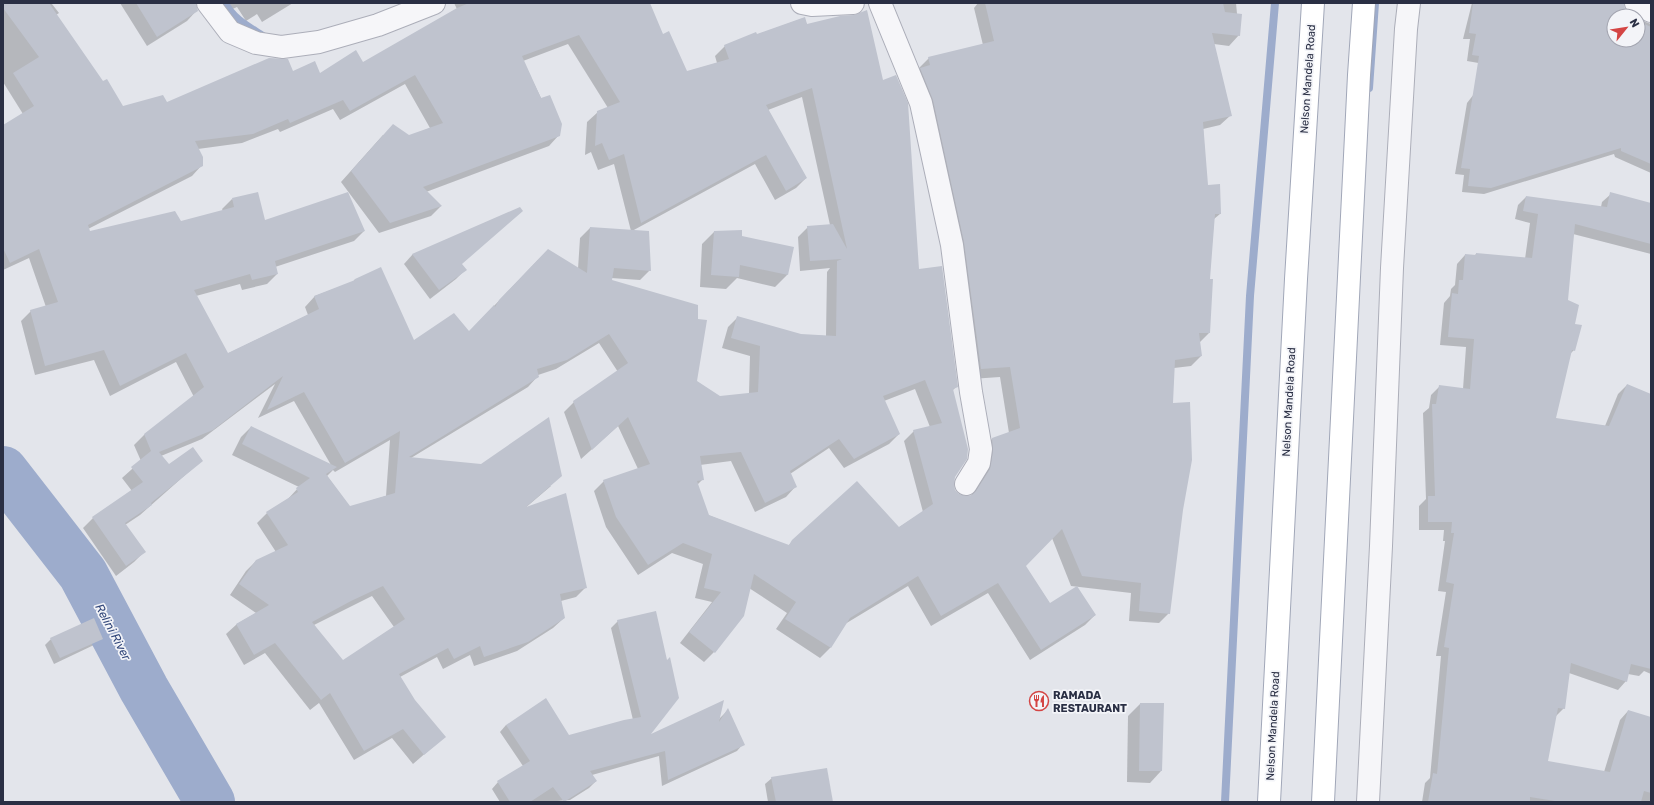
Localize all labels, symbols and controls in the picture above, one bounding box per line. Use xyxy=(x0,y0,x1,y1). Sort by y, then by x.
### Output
north arrow xyxy=(1606,8,1646,48)
text: N xyxy=(1627,17,1642,30)
street label: Nelson Mandela Road xyxy=(1298,24,1318,134)
street label: Nelson Mandela Road xyxy=(1280,347,1298,457)
water label: Relini River xyxy=(92,601,134,663)
street label: Nelson Mandela Road xyxy=(1264,671,1282,781)
place label: RAMADA RESTAURANT xyxy=(1053,689,1127,715)
restaurant icon: RAMADA RESTAURANT xyxy=(1028,690,1050,712)

